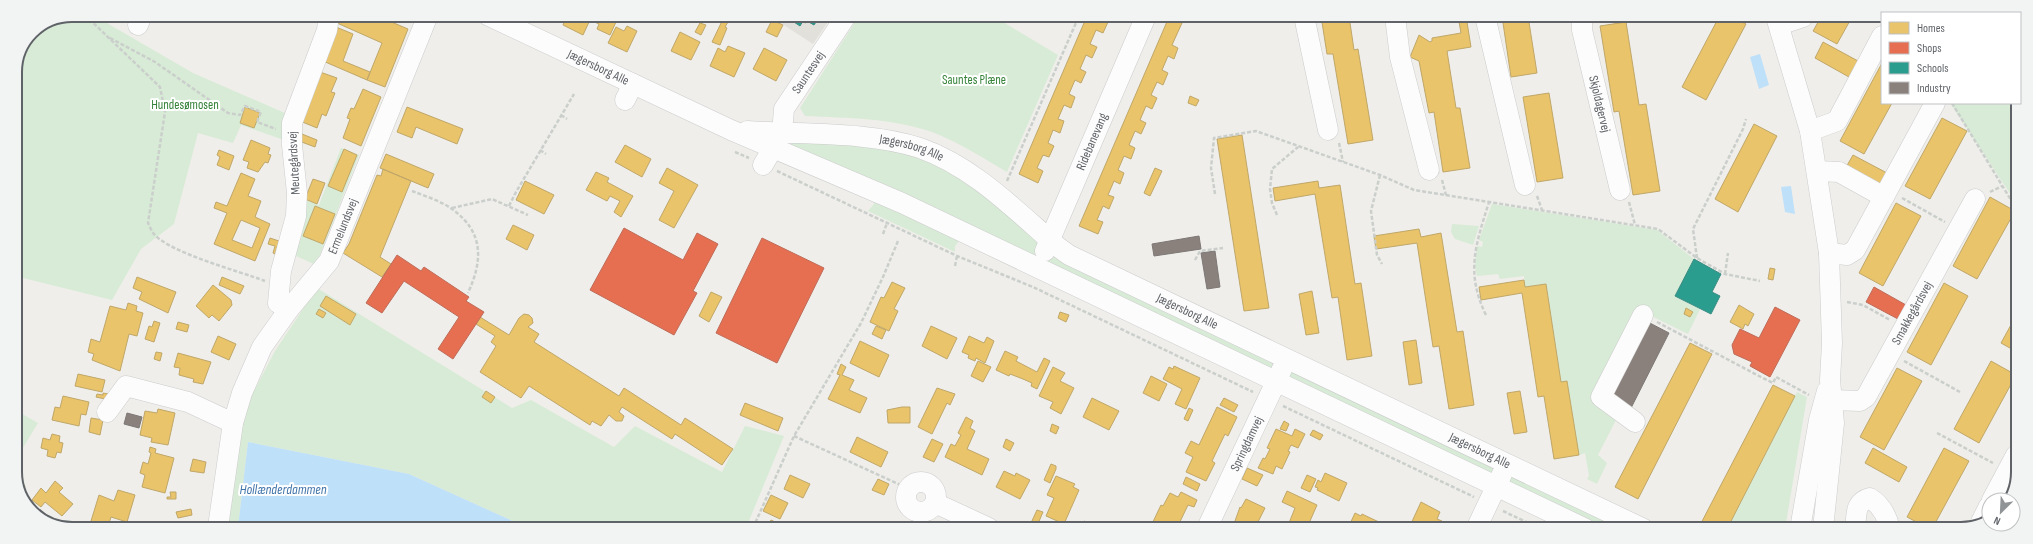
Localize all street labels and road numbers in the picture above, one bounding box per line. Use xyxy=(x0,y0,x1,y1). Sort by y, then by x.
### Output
street label: Jægersborg Alle xyxy=(564,46,632,89)
street label: Sauntesvej xyxy=(788,48,828,97)
street label: Skjoldagervej xyxy=(1585,74,1614,134)
street label: Ridebanevang xyxy=(1073,111,1111,173)
street label: Meutegårdsvej xyxy=(284,131,304,195)
street label: Jægersborg Alle xyxy=(877,131,946,165)
street label: Ermelundsvej xyxy=(325,196,361,257)
street label: Smakkegårdsvej xyxy=(1888,279,1936,348)
street label: Jægersborg Alle xyxy=(1153,289,1221,333)
street label: Springdamvej xyxy=(1227,414,1267,474)
street label: Jægersborg Alle xyxy=(1446,429,1513,472)

